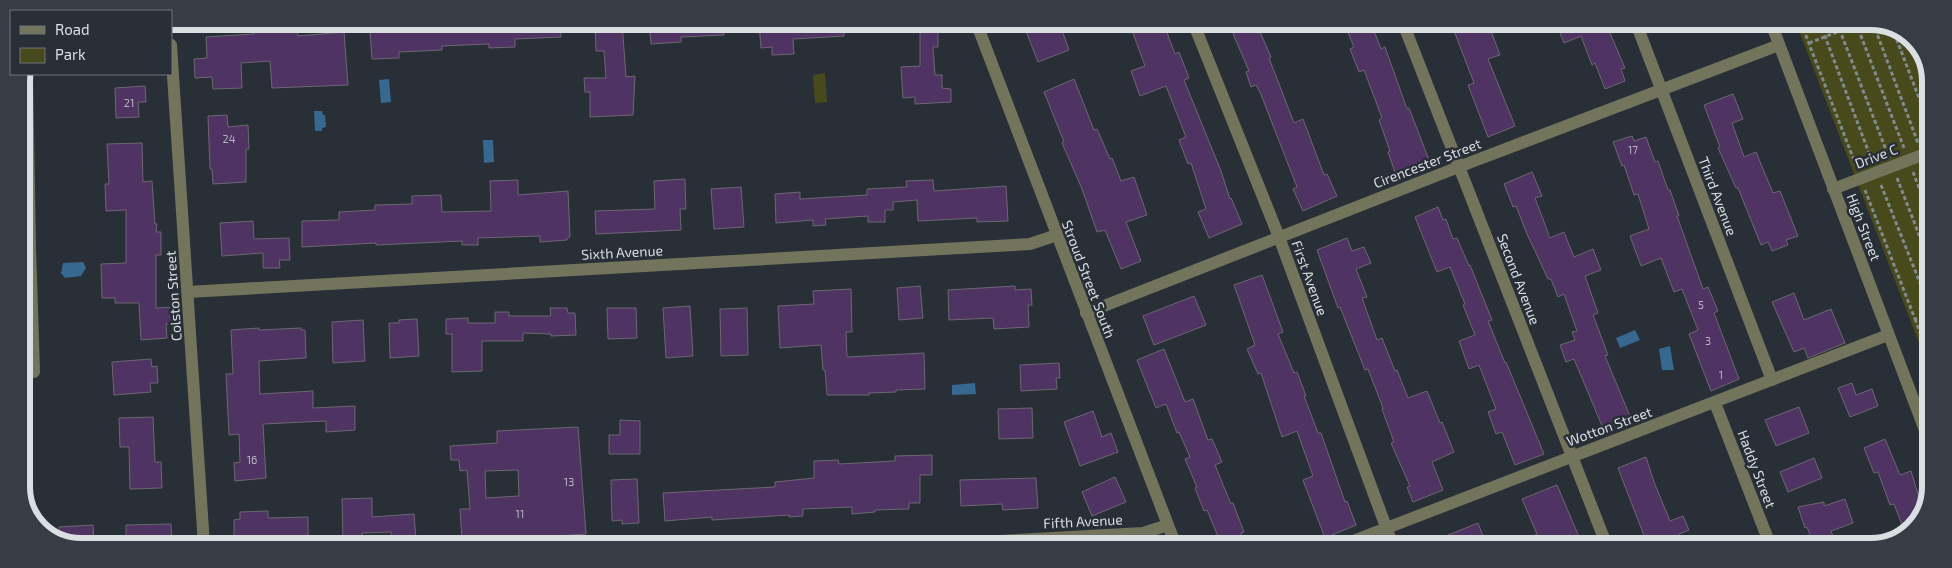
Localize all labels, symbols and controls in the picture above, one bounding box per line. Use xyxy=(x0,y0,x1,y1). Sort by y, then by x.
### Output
legend xyxy=(10,10,172,75)
text: Road xyxy=(55,20,90,38)
text: Park xyxy=(55,45,86,63)
house number: 21 xyxy=(124,96,134,109)
house number: 24 xyxy=(223,132,236,145)
street label: Cirencester Street xyxy=(1371,135,1483,191)
street label: Drive C xyxy=(1852,140,1900,172)
house number: 17 xyxy=(1628,143,1638,156)
street label: Third Avenue xyxy=(1695,154,1741,238)
street label: High Street xyxy=(1843,191,1885,263)
street label: Stroud Street South xyxy=(1059,218,1119,340)
street label: Second Avenue xyxy=(1494,231,1544,327)
street label: First Avenue xyxy=(1289,238,1331,318)
street label: Sixth Avenue xyxy=(581,241,663,263)
street label: Colston Street xyxy=(161,250,185,342)
house number: 5 xyxy=(1698,298,1704,311)
house number: 3 xyxy=(1705,334,1711,347)
house number: 1 xyxy=(1719,368,1723,381)
street label: Wotton Street xyxy=(1564,403,1654,449)
street label: Haddy Street xyxy=(1734,428,1780,510)
house number: 16 xyxy=(247,453,257,466)
house number: 13 xyxy=(564,475,574,488)
house number: 11 xyxy=(516,507,524,520)
street label: Fifth Avenue xyxy=(1043,510,1123,532)

